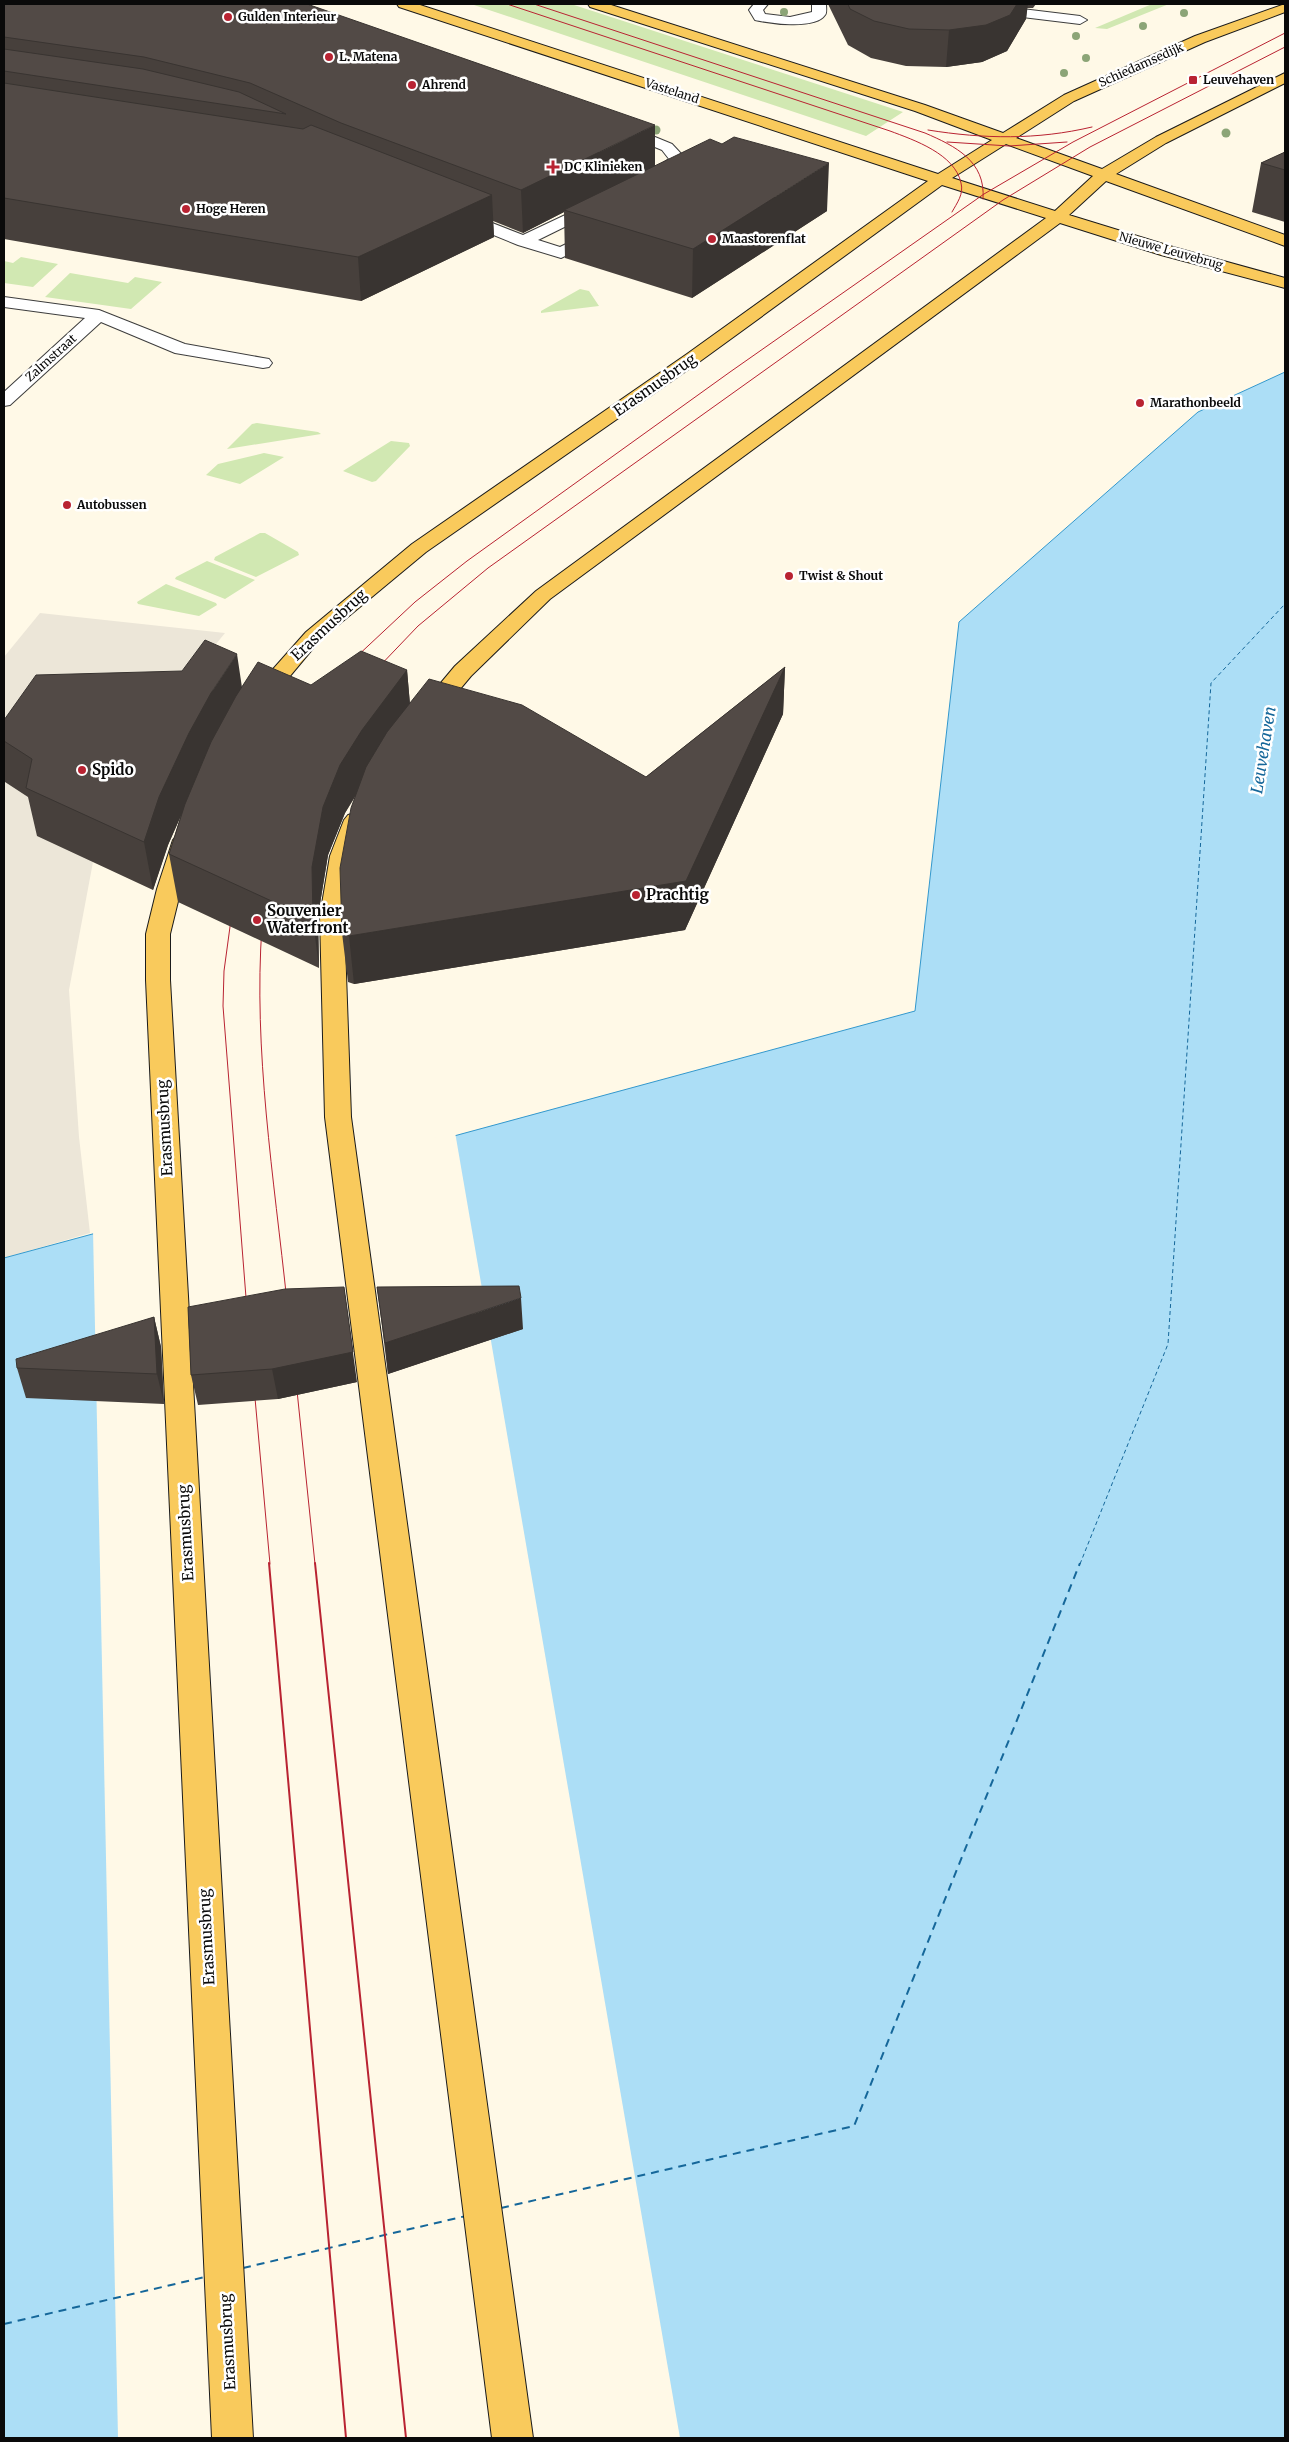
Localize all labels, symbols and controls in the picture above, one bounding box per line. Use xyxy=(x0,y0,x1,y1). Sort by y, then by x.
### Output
place label: Gulden Interieur xyxy=(238,9,337,24)
marker: Gulden Interieur xyxy=(222,11,234,23)
street label: Schiedamsedijk xyxy=(1096,39,1186,90)
place label: L. Matena xyxy=(339,49,398,64)
marker: L. Matena xyxy=(323,51,335,63)
place label: Leuvehaven xyxy=(1203,72,1274,87)
street label: Vasteland xyxy=(642,74,701,106)
marker: Leuvehaven xyxy=(1187,74,1199,86)
place label: Ahrend xyxy=(421,77,467,92)
marker: Ahrend xyxy=(406,79,418,91)
place label: DC Klinieken xyxy=(564,159,642,174)
marker: DC Klinieken xyxy=(546,160,560,174)
place label: Hoge Heren xyxy=(196,201,266,216)
marker: Hoge Heren xyxy=(180,203,192,215)
street label: Nieuwe Leuvebrug xyxy=(1118,229,1225,273)
place label: Maastorenflat xyxy=(722,231,806,246)
marker: Maastorenflat xyxy=(706,233,718,245)
street label: Zalmstraat xyxy=(22,331,80,384)
street label: Erasmusbrug xyxy=(610,349,700,420)
place label: Marathonbeeld xyxy=(1150,395,1242,410)
marker: Marathonbeeld xyxy=(1134,397,1146,409)
place label: Autobussen xyxy=(76,497,147,512)
marker: Autobussen xyxy=(61,499,73,511)
place label: Twist & Shout xyxy=(799,568,883,583)
marker: Twist & Shout xyxy=(783,570,795,582)
street label: Erasmusbrug xyxy=(287,585,370,665)
water label: Leuvehaven xyxy=(1246,705,1280,795)
place label: Spido xyxy=(92,760,134,779)
marker: Spido xyxy=(76,764,88,776)
place label: Prachtig xyxy=(646,885,710,904)
marker: Prachtig xyxy=(630,889,642,901)
place label: Souvenier Waterfront xyxy=(266,901,348,937)
marker: Souvenier Waterfront xyxy=(251,914,263,926)
street label: Erasmusbrug xyxy=(152,1079,177,1177)
street label: Erasmusbrug xyxy=(173,1484,198,1582)
street label: Erasmusbrug xyxy=(194,1888,219,1986)
street label: Erasmusbrug xyxy=(215,2293,240,2391)

